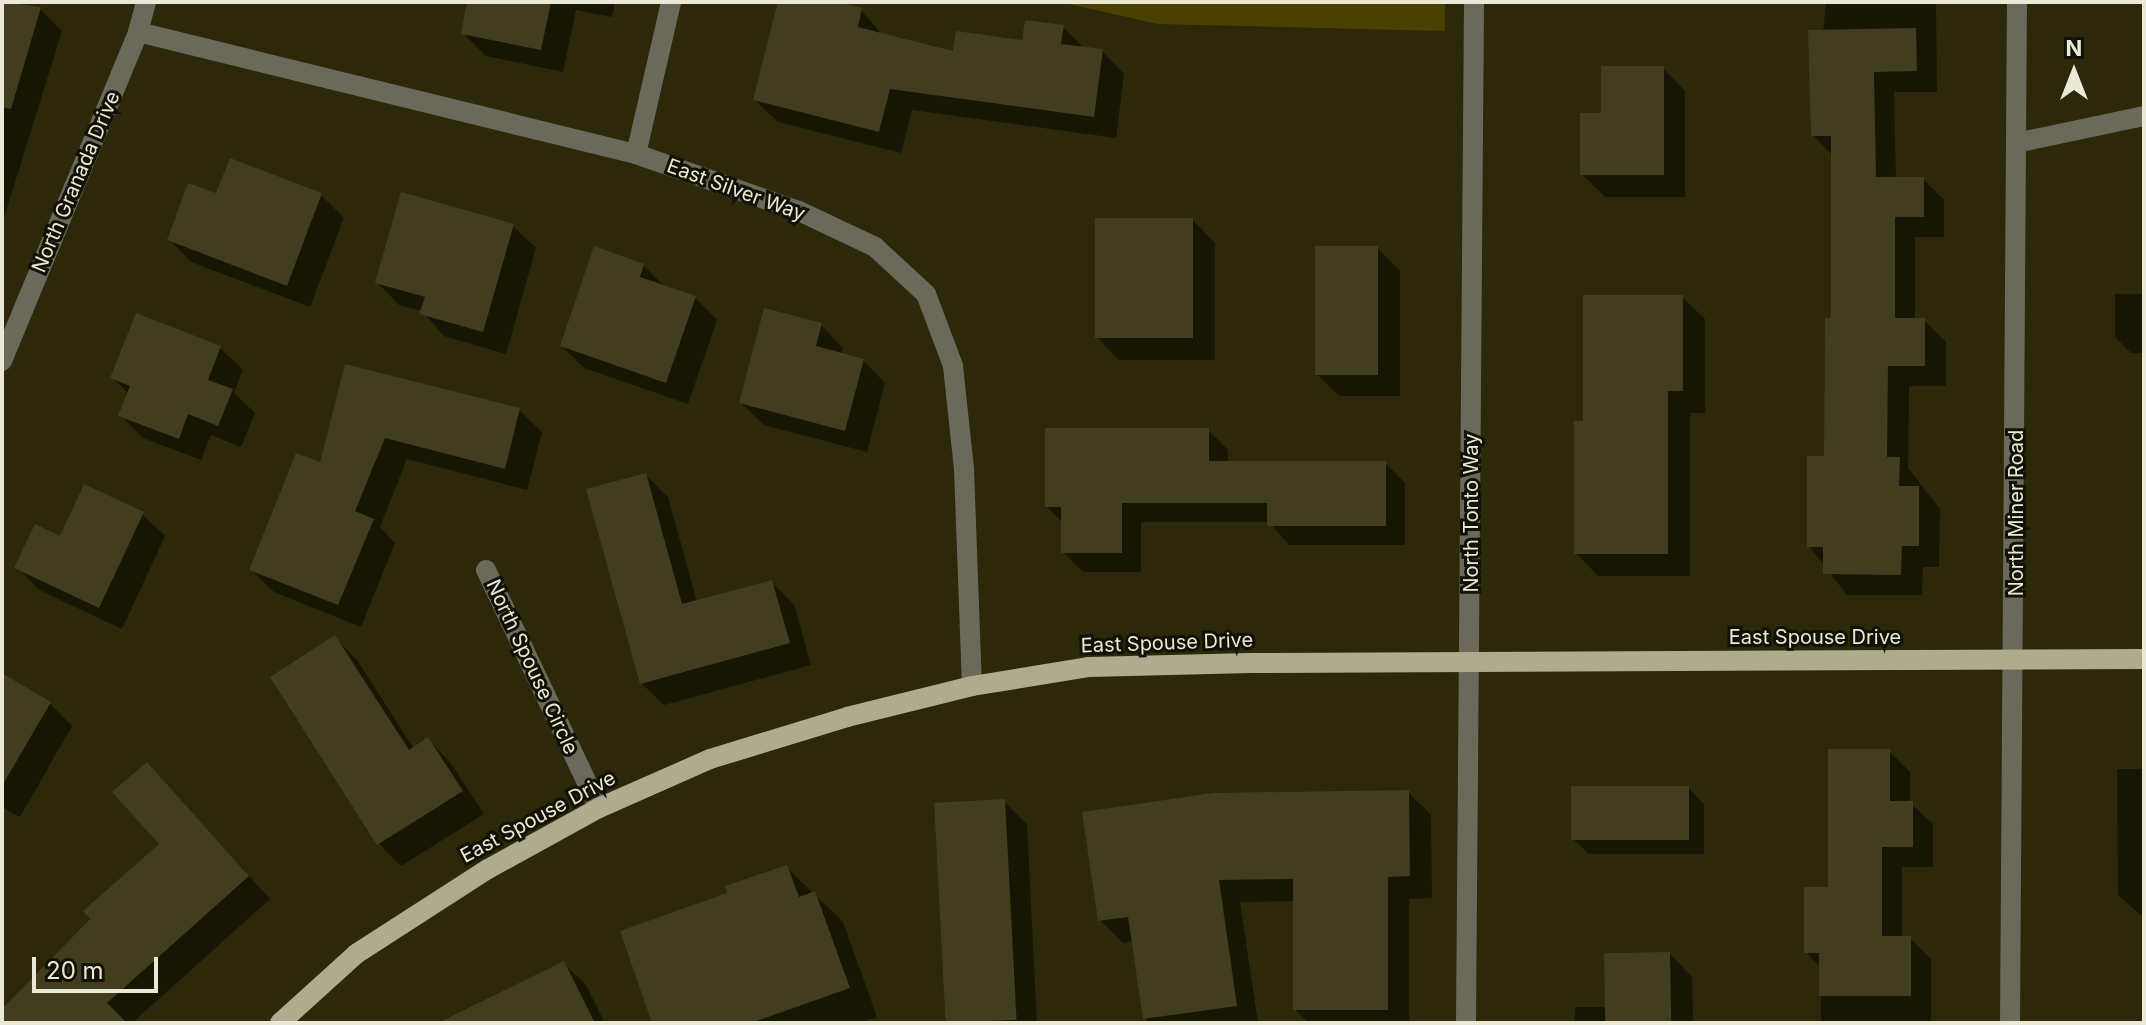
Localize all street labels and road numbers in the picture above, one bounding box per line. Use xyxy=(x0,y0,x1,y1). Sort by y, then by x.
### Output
street label: North Granada Drive xyxy=(27,88,125,276)
street label: East Silver Way xyxy=(664,154,808,226)
street label: North Miner Road xyxy=(2004,430,2028,596)
street label: North Tonto Way xyxy=(1459,434,1483,592)
street label: North Spouse Circle xyxy=(481,576,583,758)
street label: East Spouse Drive xyxy=(1729,625,1901,649)
street label: East Spouse Drive xyxy=(1080,628,1254,658)
street label: East Spouse Drive xyxy=(456,766,620,868)

